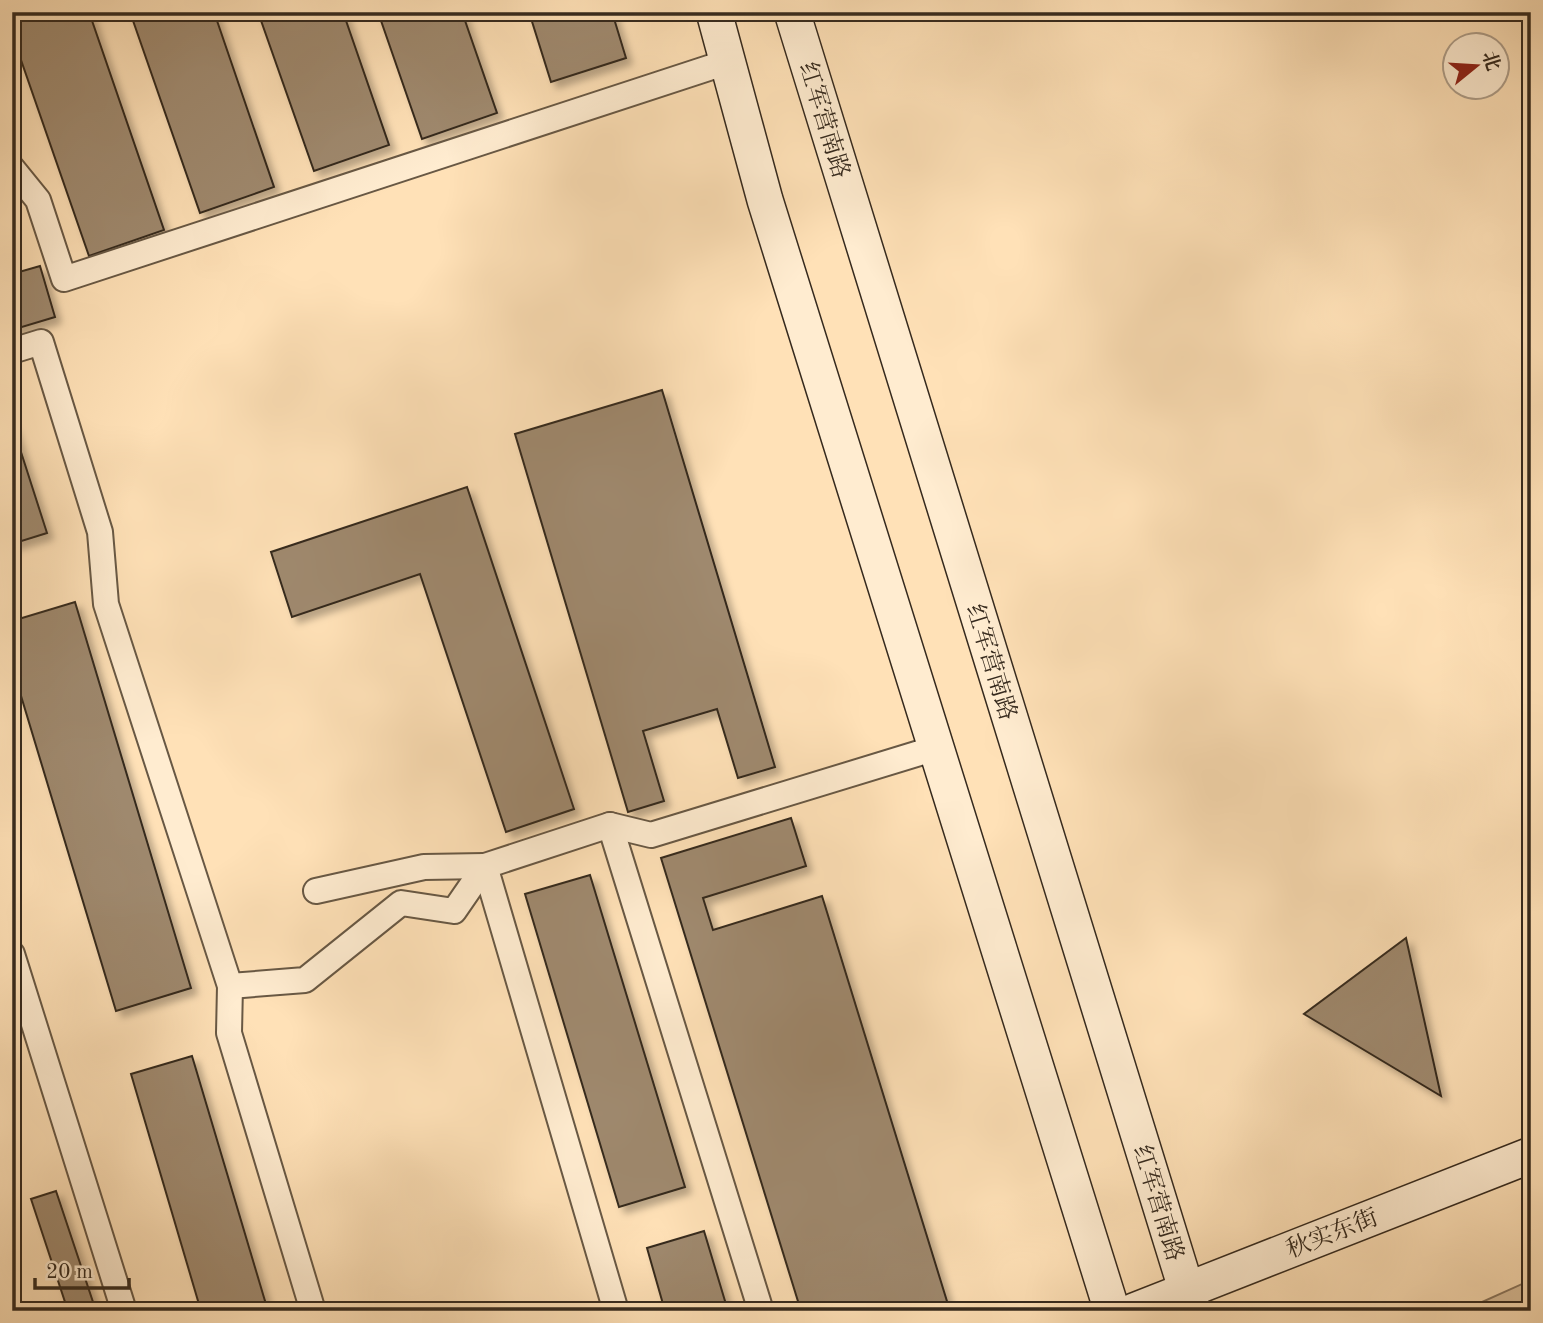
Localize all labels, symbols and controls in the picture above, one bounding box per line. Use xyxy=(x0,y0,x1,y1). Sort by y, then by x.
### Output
north arrow xyxy=(1442,32,1512,102)
text: 北 xyxy=(1478,49,1504,73)
street label: 红军营南路 xyxy=(794,59,855,181)
street label: 红军营南路 xyxy=(961,601,1022,723)
street label: 红军营南路 xyxy=(1128,1142,1189,1264)
street label: 秋实东街 xyxy=(1283,1204,1382,1263)
scale bar xyxy=(35,1246,130,1290)
text: 20 m xyxy=(46,1262,93,1283)

